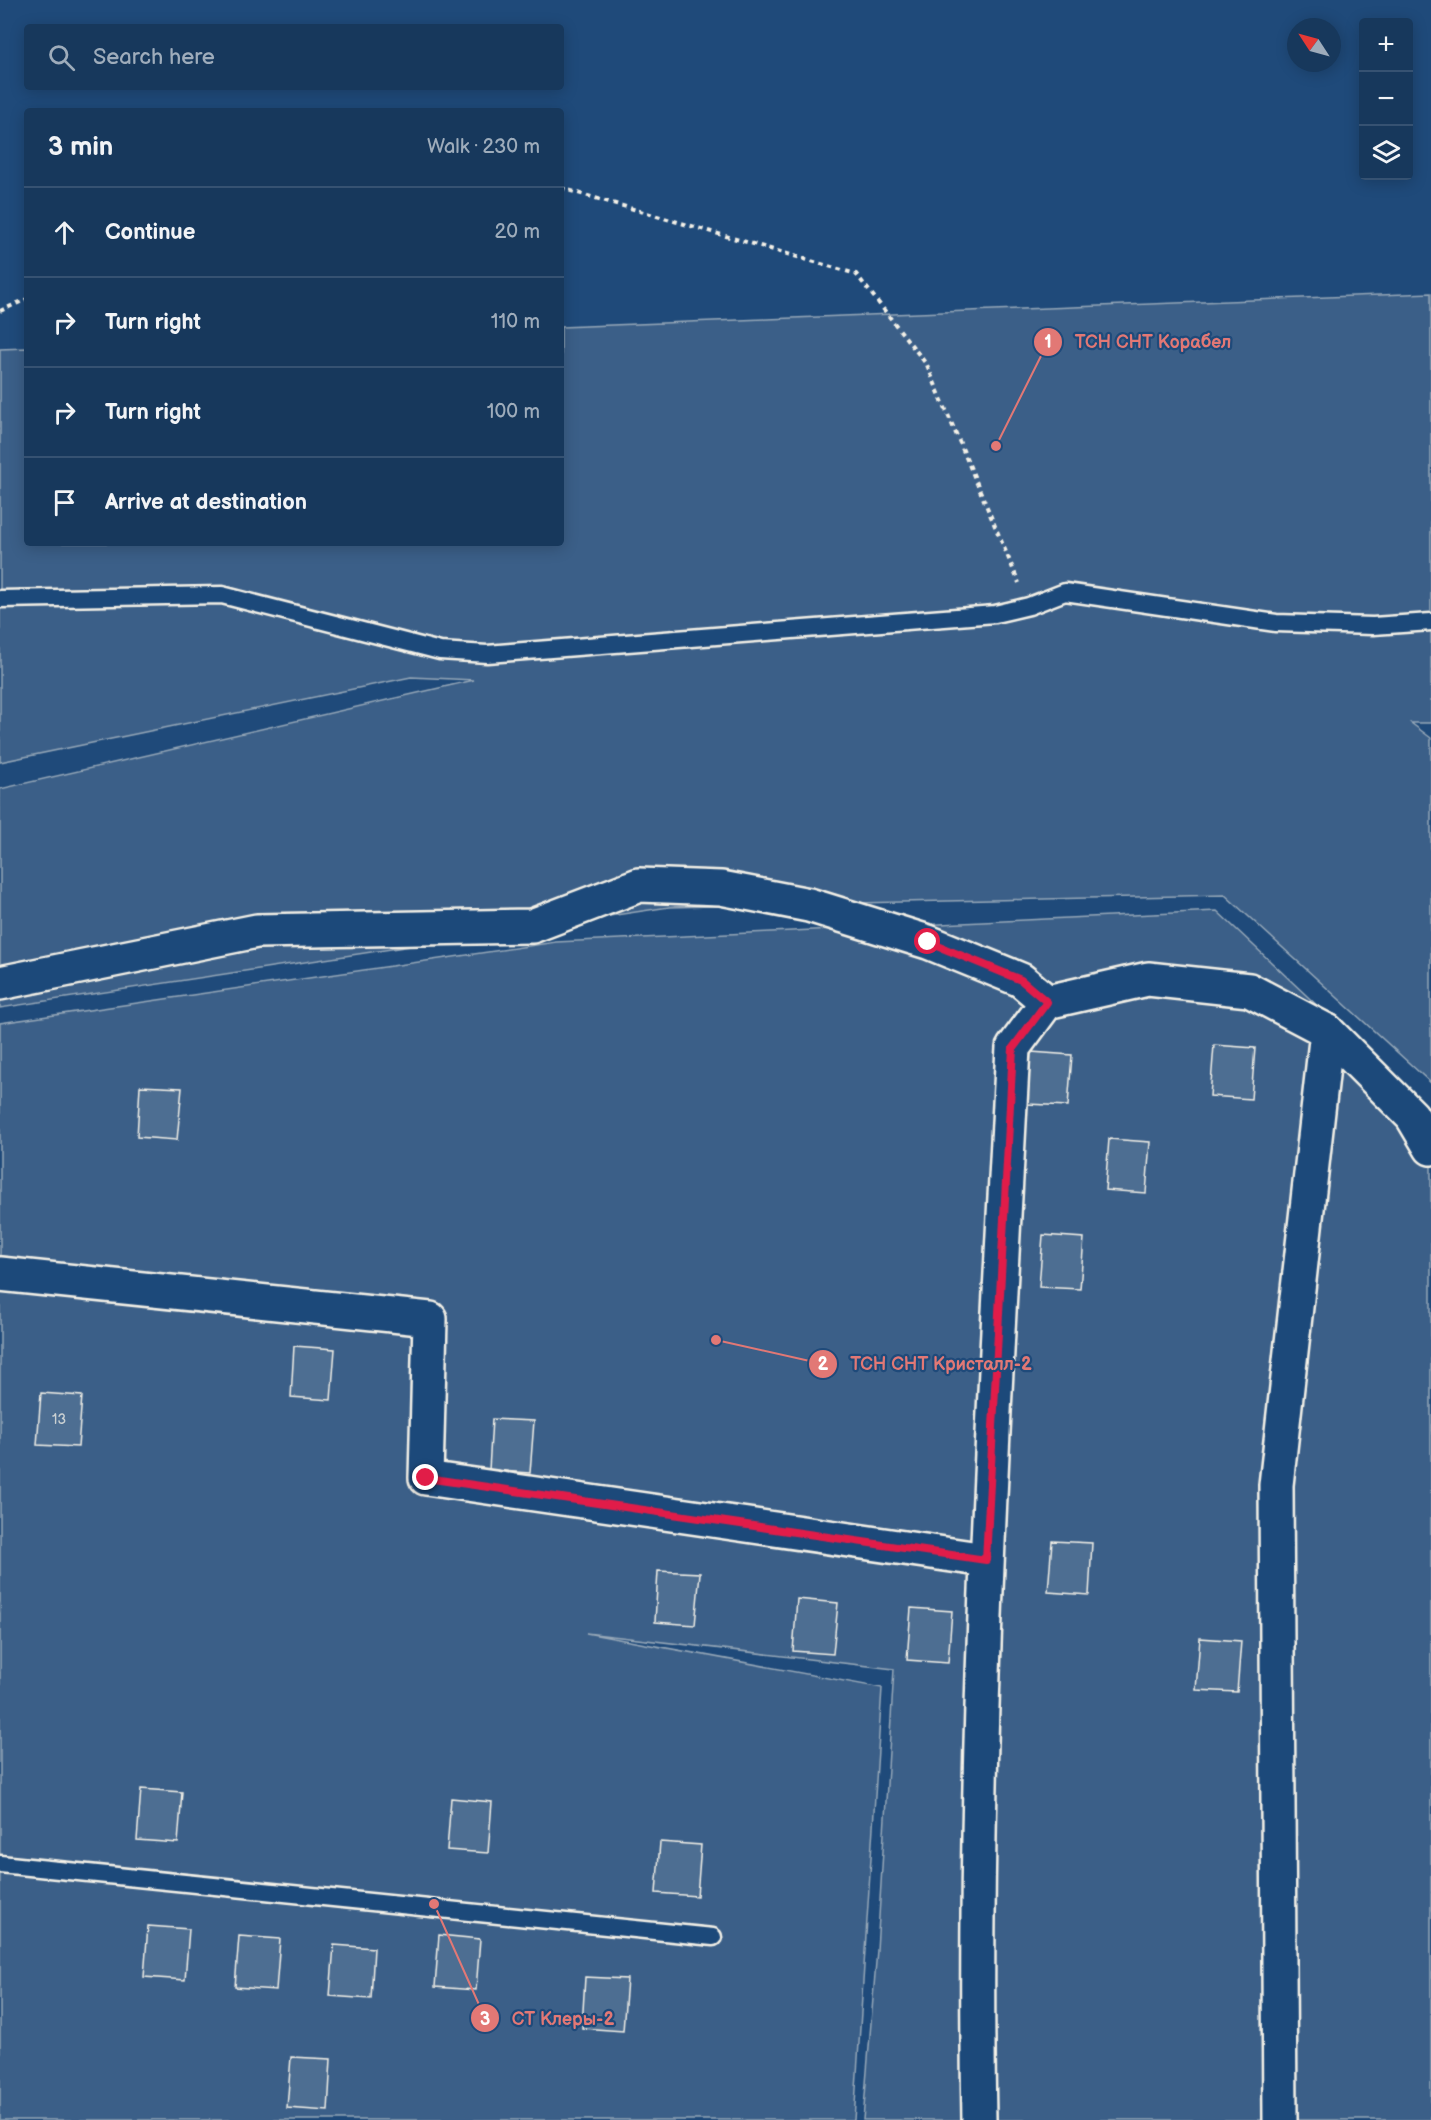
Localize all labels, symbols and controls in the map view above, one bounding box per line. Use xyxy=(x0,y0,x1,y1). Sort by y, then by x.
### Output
north arrow xyxy=(1287,18,1341,72)
map controls xyxy=(1359,18,1413,180)
button: + xyxy=(1359,18,1413,72)
search box xyxy=(24,24,564,90)
icon: search xyxy=(45,41,78,74)
text: Search here xyxy=(93,44,215,71)
button: − xyxy=(1359,72,1413,126)
button: layers xyxy=(1359,126,1413,180)
text: 3 min xyxy=(48,132,113,163)
text: Walk · 230 m xyxy=(427,135,540,159)
icon: ahead xyxy=(48,216,81,249)
text: Continue xyxy=(105,219,195,246)
text: 20 m xyxy=(495,220,540,244)
icon: right xyxy=(48,306,81,339)
text: Turn right xyxy=(105,309,201,336)
text: 110 m xyxy=(491,310,540,334)
callout: ТСН СНТ Корабел xyxy=(1033,324,1243,360)
text: 1 xyxy=(1044,332,1052,353)
text: ТСН СНТ Корабел xyxy=(1075,332,1231,353)
icon: right xyxy=(48,396,81,429)
text: Turn right xyxy=(105,399,201,426)
text: 100 m xyxy=(487,400,540,424)
icon: arrive xyxy=(48,486,81,519)
text: Arrive at destination xyxy=(105,489,307,516)
route start xyxy=(914,928,940,954)
callout: ТСН СНТ Кристалл-2 xyxy=(808,1346,1044,1382)
text: 2 xyxy=(818,1354,829,1375)
text: ТСН СНТ Кристалл-2 xyxy=(850,1354,1032,1375)
house number: 13 xyxy=(52,1411,66,1428)
route end xyxy=(412,1464,438,1490)
callout: СТ Клеры-2 xyxy=(470,2000,626,2036)
text: 3 xyxy=(480,2009,490,2030)
text: СТ Клеры-2 xyxy=(512,2009,614,2030)

